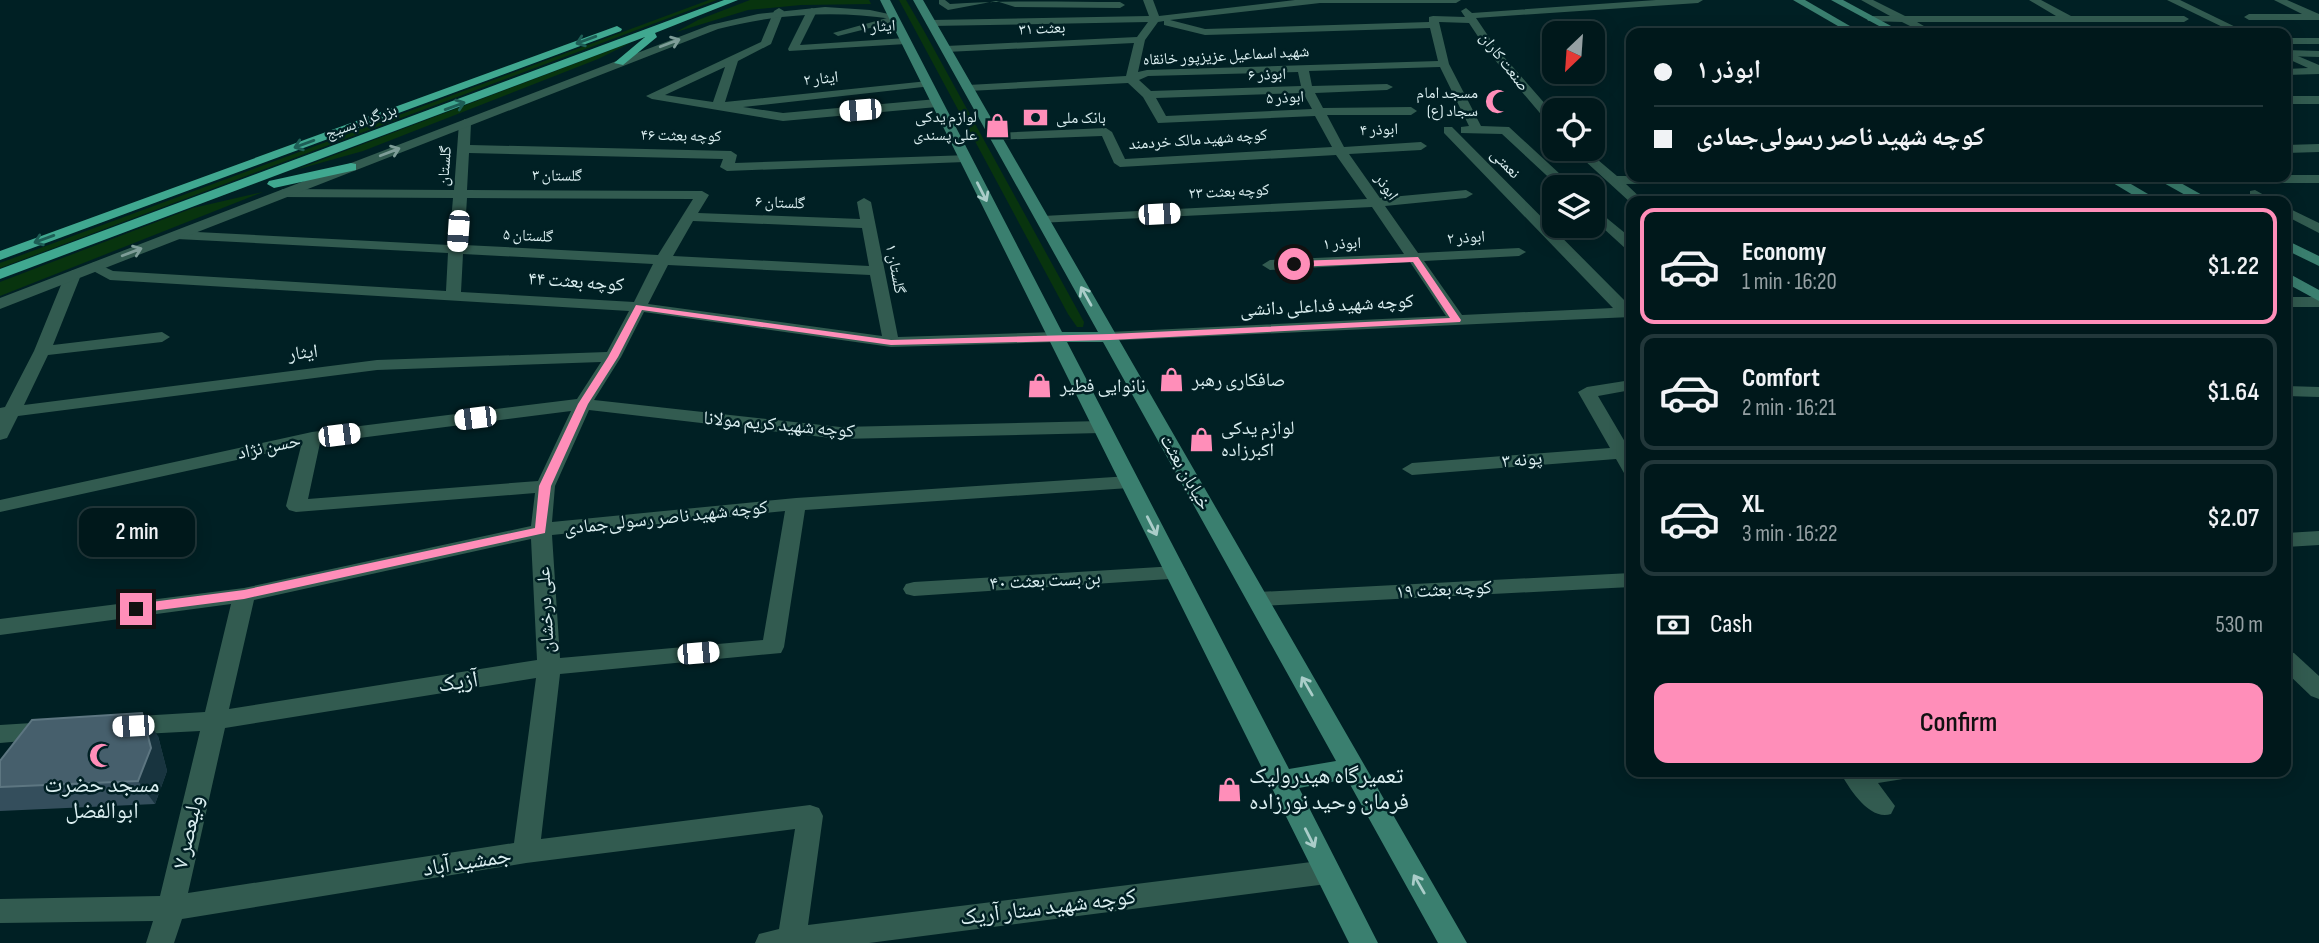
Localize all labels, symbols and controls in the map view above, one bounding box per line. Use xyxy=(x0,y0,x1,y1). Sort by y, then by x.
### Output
street label: ایثار ۱ xyxy=(860,16,896,38)
street label: بعثت ۳۱ xyxy=(1018,18,1066,40)
north arrow xyxy=(1542,21,1605,84)
map controls xyxy=(1542,21,1605,238)
street label: صنعت کاران xyxy=(1475,29,1533,95)
one-way arrow xyxy=(576,35,598,48)
one-way arrow xyxy=(659,36,681,49)
street label: شهید اسماعیل عزیزپور خانقاه xyxy=(1142,42,1310,70)
text: ابوذر ۱ xyxy=(1696,55,1761,86)
street label: ابوذر ۶ xyxy=(1248,65,1286,85)
street label: ایثار ۲ xyxy=(803,68,839,90)
place label: مسجد امام سجاد (ع) xyxy=(1416,84,1478,121)
street label: ابوذر ۵ xyxy=(1265,88,1305,108)
mosque icon: مسجد امام سجاد (ع) xyxy=(1484,88,1512,116)
car xyxy=(839,98,882,122)
button: locate xyxy=(1542,98,1605,161)
one-way arrow xyxy=(443,99,465,111)
street label: بزرگراه بسیج xyxy=(323,100,399,144)
bank icon: بانک ملی xyxy=(1022,104,1050,132)
place label: لوازم یدکی علی پسندی xyxy=(913,108,977,145)
place label: بانک ملی xyxy=(1056,109,1106,128)
shop icon: لوازم یدکی علی پسندی xyxy=(983,112,1011,140)
street label: ابوذر ۴ xyxy=(1360,120,1398,140)
text: کوچه شهید ناصر رسولی‌جمادی xyxy=(1696,122,1985,153)
street label: کوچه بعثت ۴۶ xyxy=(640,126,722,146)
street label: کوچه شهید مالک خردمند xyxy=(1128,126,1268,154)
one-way arrow xyxy=(293,139,315,151)
one-way arrow xyxy=(378,145,400,158)
street label: گلستان xyxy=(434,145,456,187)
street label: نعمتی xyxy=(1486,145,1524,183)
street label: گلستان ۳ xyxy=(532,166,583,186)
street label: ابوذر xyxy=(1369,169,1402,204)
button: layers xyxy=(1542,175,1605,238)
street label: کوچه بعثت ۲۳ xyxy=(1188,180,1270,204)
one-way arrow xyxy=(976,181,990,202)
street label: گلستان ۶ xyxy=(755,193,806,213)
car xyxy=(1138,202,1181,226)
car xyxy=(447,209,470,253)
street label: گلستان ۵ xyxy=(502,225,554,247)
street label: ابوذر ۲ xyxy=(1446,227,1486,249)
one-way arrow xyxy=(34,234,56,247)
street label: ابوذر ۱ xyxy=(1323,234,1361,254)
icon: car xyxy=(1658,235,1721,298)
text: Economy xyxy=(1742,237,1826,268)
street label: گلستان ۱ xyxy=(881,243,909,296)
one-way arrow xyxy=(121,245,143,258)
route start xyxy=(1278,248,1310,280)
text: $1.22 xyxy=(2207,251,2259,282)
street label: کوچه بعثت ۴۴ xyxy=(527,267,625,297)
text: 1 min · 16:20 xyxy=(1742,268,1837,296)
one-way arrow xyxy=(1079,286,1092,307)
street label: کوچه شهید فداعلی دانشی xyxy=(1239,290,1415,322)
street label: ایثار xyxy=(286,340,319,366)
icon: car xyxy=(1658,361,1721,424)
text: Comfort xyxy=(1742,363,1820,394)
shop icon: صافکاری رهبر xyxy=(1158,366,1186,394)
place label: صافکاری رهبر xyxy=(1191,369,1286,392)
shop icon: نانوایی فطیر xyxy=(1026,372,1054,400)
place label: نانوایی فطیر xyxy=(1059,375,1146,398)
text: $1.64 xyxy=(2207,377,2259,408)
text: 2 min · 16:21 xyxy=(1742,394,1836,422)
car xyxy=(453,405,498,431)
street label: کوچه شهید کریم مولانا xyxy=(702,407,856,443)
place label: لوازم یدکی اکبرزاده xyxy=(1221,417,1295,462)
car xyxy=(317,422,362,448)
shop icon: لوازم یدکی اکبرزاده xyxy=(1187,425,1215,453)
street label: حسن نژاد xyxy=(235,429,303,465)
street label: خیابان بعثت xyxy=(1154,430,1216,514)
street label: پونه ۳ xyxy=(1501,447,1543,473)
icon: car xyxy=(1658,487,1721,550)
text: XL xyxy=(1742,489,1764,520)
street label: کوچه شهید ناصر رسولی‌جمادی xyxy=(563,496,769,540)
text: $2.07 xyxy=(2207,503,2259,534)
callout: 2 min xyxy=(78,508,194,556)
one-way arrow xyxy=(1145,515,1159,536)
text: 2 min xyxy=(115,518,159,546)
text: 3 min · 16:22 xyxy=(1742,520,1838,548)
street label: علی درخشان xyxy=(532,566,560,654)
street label: بن بست بعثت ۴۰ xyxy=(989,567,1101,595)
street label: کوچه بعثت ۱۹ xyxy=(1395,576,1493,604)
route end xyxy=(120,593,152,625)
icon: cash xyxy=(1654,606,1692,644)
text: Cash xyxy=(1710,609,1753,640)
text: 530 m xyxy=(2215,611,2263,639)
car xyxy=(677,641,720,665)
street label: آزیک xyxy=(436,665,481,699)
one-way arrow xyxy=(1300,676,1314,696)
button: Confirm xyxy=(1654,683,2263,763)
car xyxy=(112,714,155,738)
mosque icon: مسجد حضرت ابوالفضل xyxy=(88,741,116,769)
place label: تعمیرگاه هیدرولیک فرمان وحید نورزاده xyxy=(1249,762,1409,816)
place label: مسجد حضرت ابوالفضل xyxy=(44,771,160,825)
shop icon: تعمیرگاه هیدرولیک فرمان وحید نورزاده xyxy=(1215,775,1243,803)
street label: ولیعصر ۷ xyxy=(166,792,210,872)
one-way arrow xyxy=(1304,827,1318,848)
street label: جمشید آباد xyxy=(421,841,513,883)
one-way arrow xyxy=(1412,874,1426,894)
street label: کوچه شهید ستار آریک xyxy=(958,882,1138,932)

